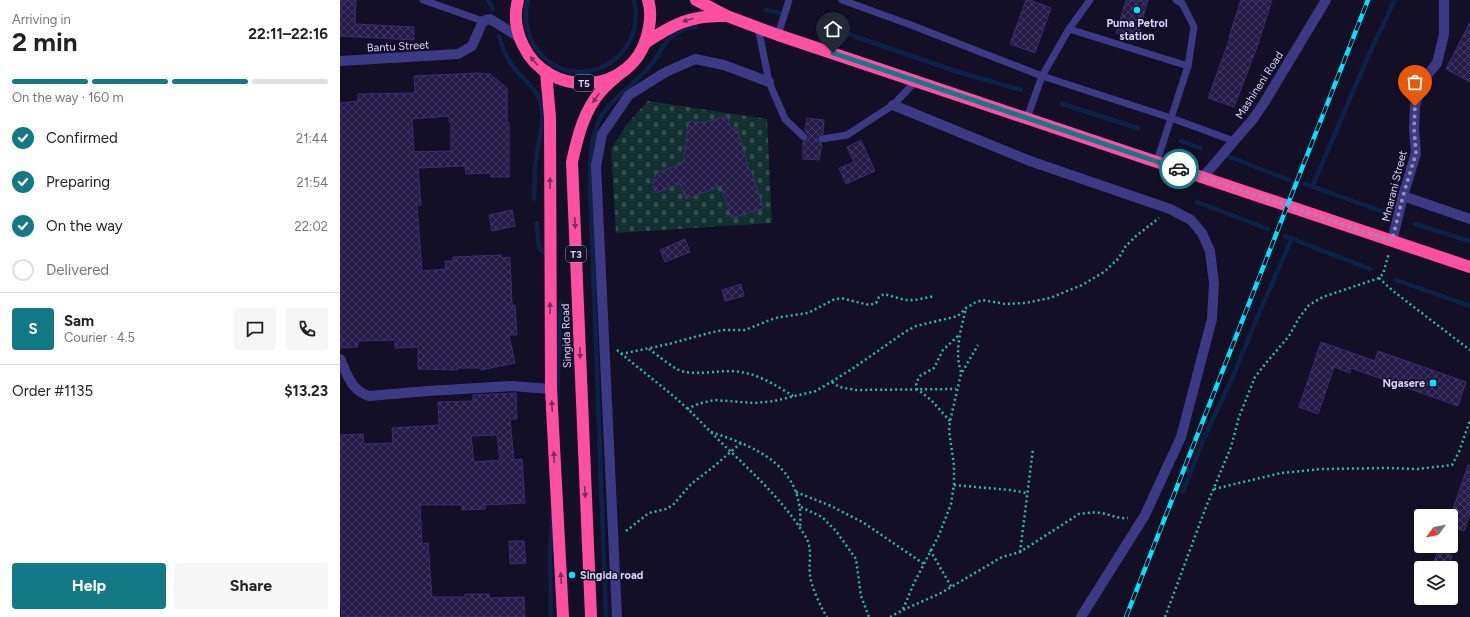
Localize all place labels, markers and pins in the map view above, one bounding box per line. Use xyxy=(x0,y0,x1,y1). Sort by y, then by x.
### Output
marker: Puma Petrol station xyxy=(1132,5,1142,15)
pin xyxy=(816,12,850,53)
place label: Puma Petrol station xyxy=(1106,17,1168,43)
pin xyxy=(1398,65,1432,106)
place label: Ngasere xyxy=(1383,377,1425,390)
marker: Ngasere xyxy=(1428,378,1438,388)
place label: Singida road xyxy=(580,569,643,582)
marker: Singida road xyxy=(567,570,577,580)

